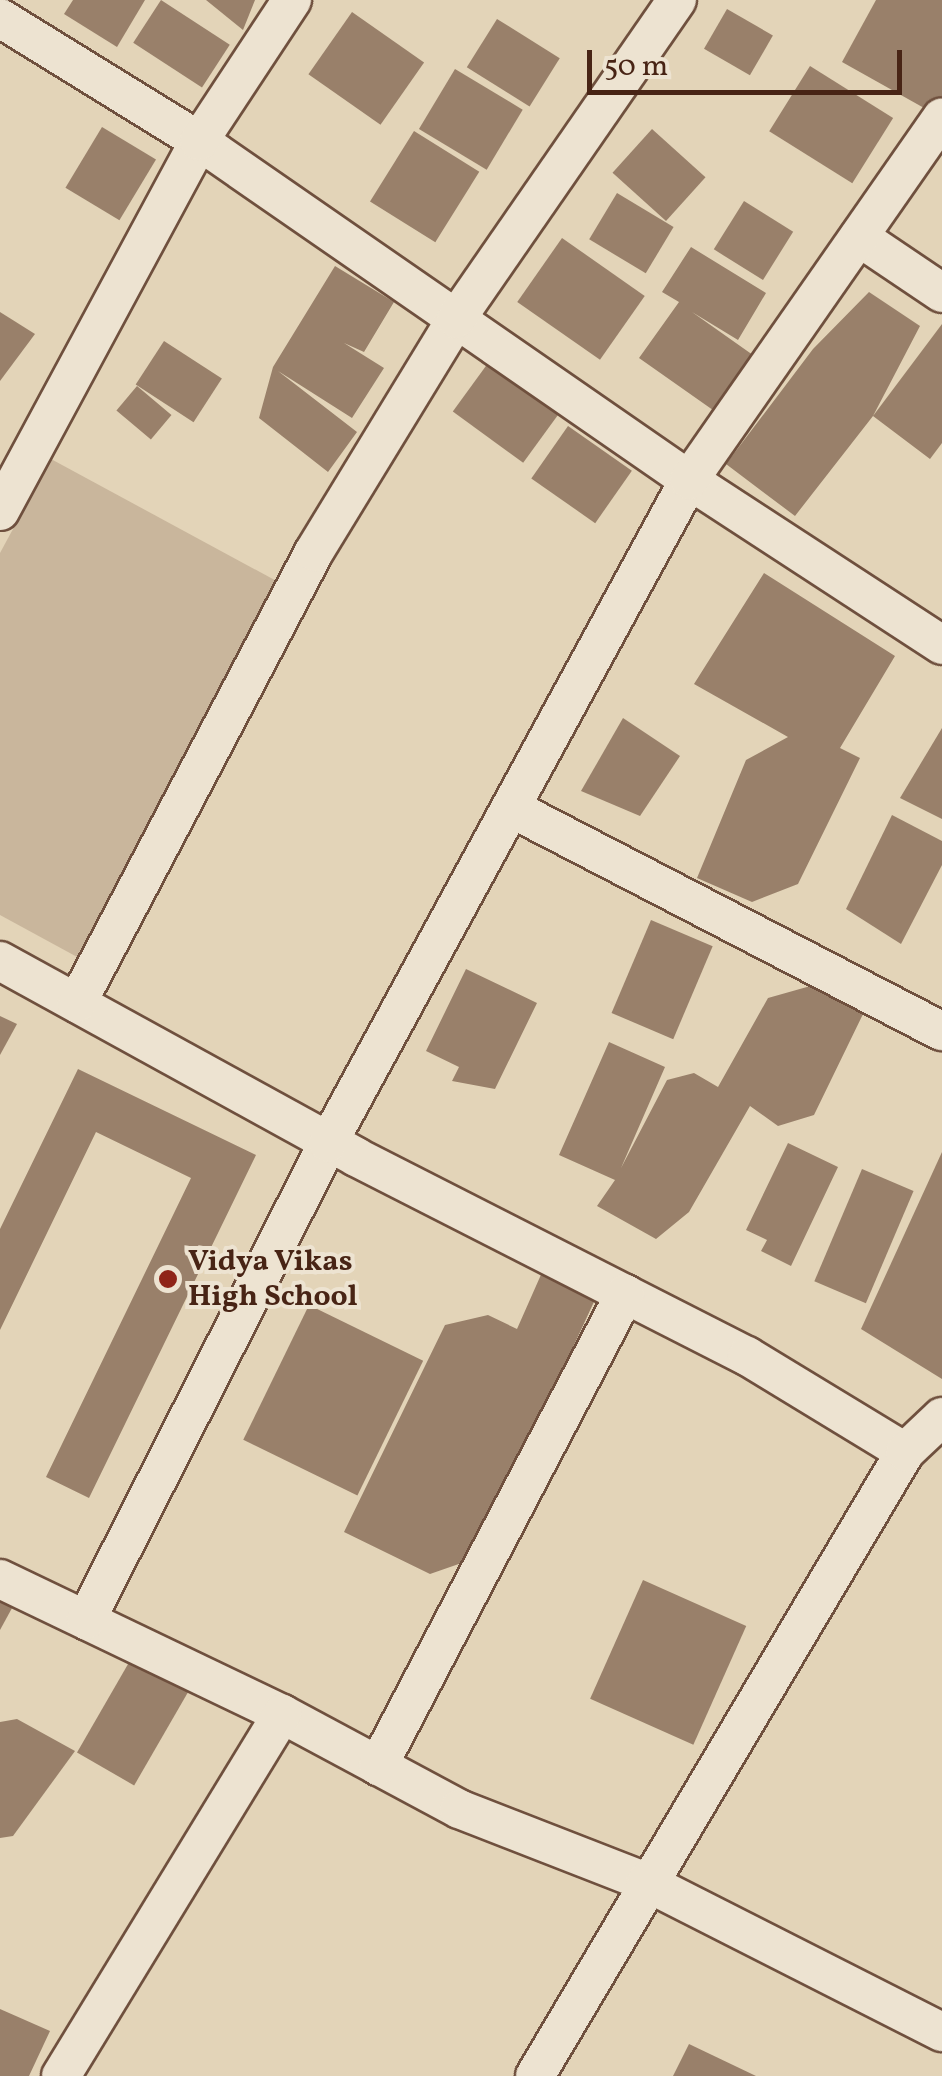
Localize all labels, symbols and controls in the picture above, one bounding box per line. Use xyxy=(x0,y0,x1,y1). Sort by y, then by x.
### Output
scale bar xyxy=(592,30,907,92)
text: 50 m xyxy=(604,46,668,88)
place label: Vidya Vikas High School xyxy=(188,1244,358,1314)
marker: Vidya Vikas High School xyxy=(157,1268,179,1290)

